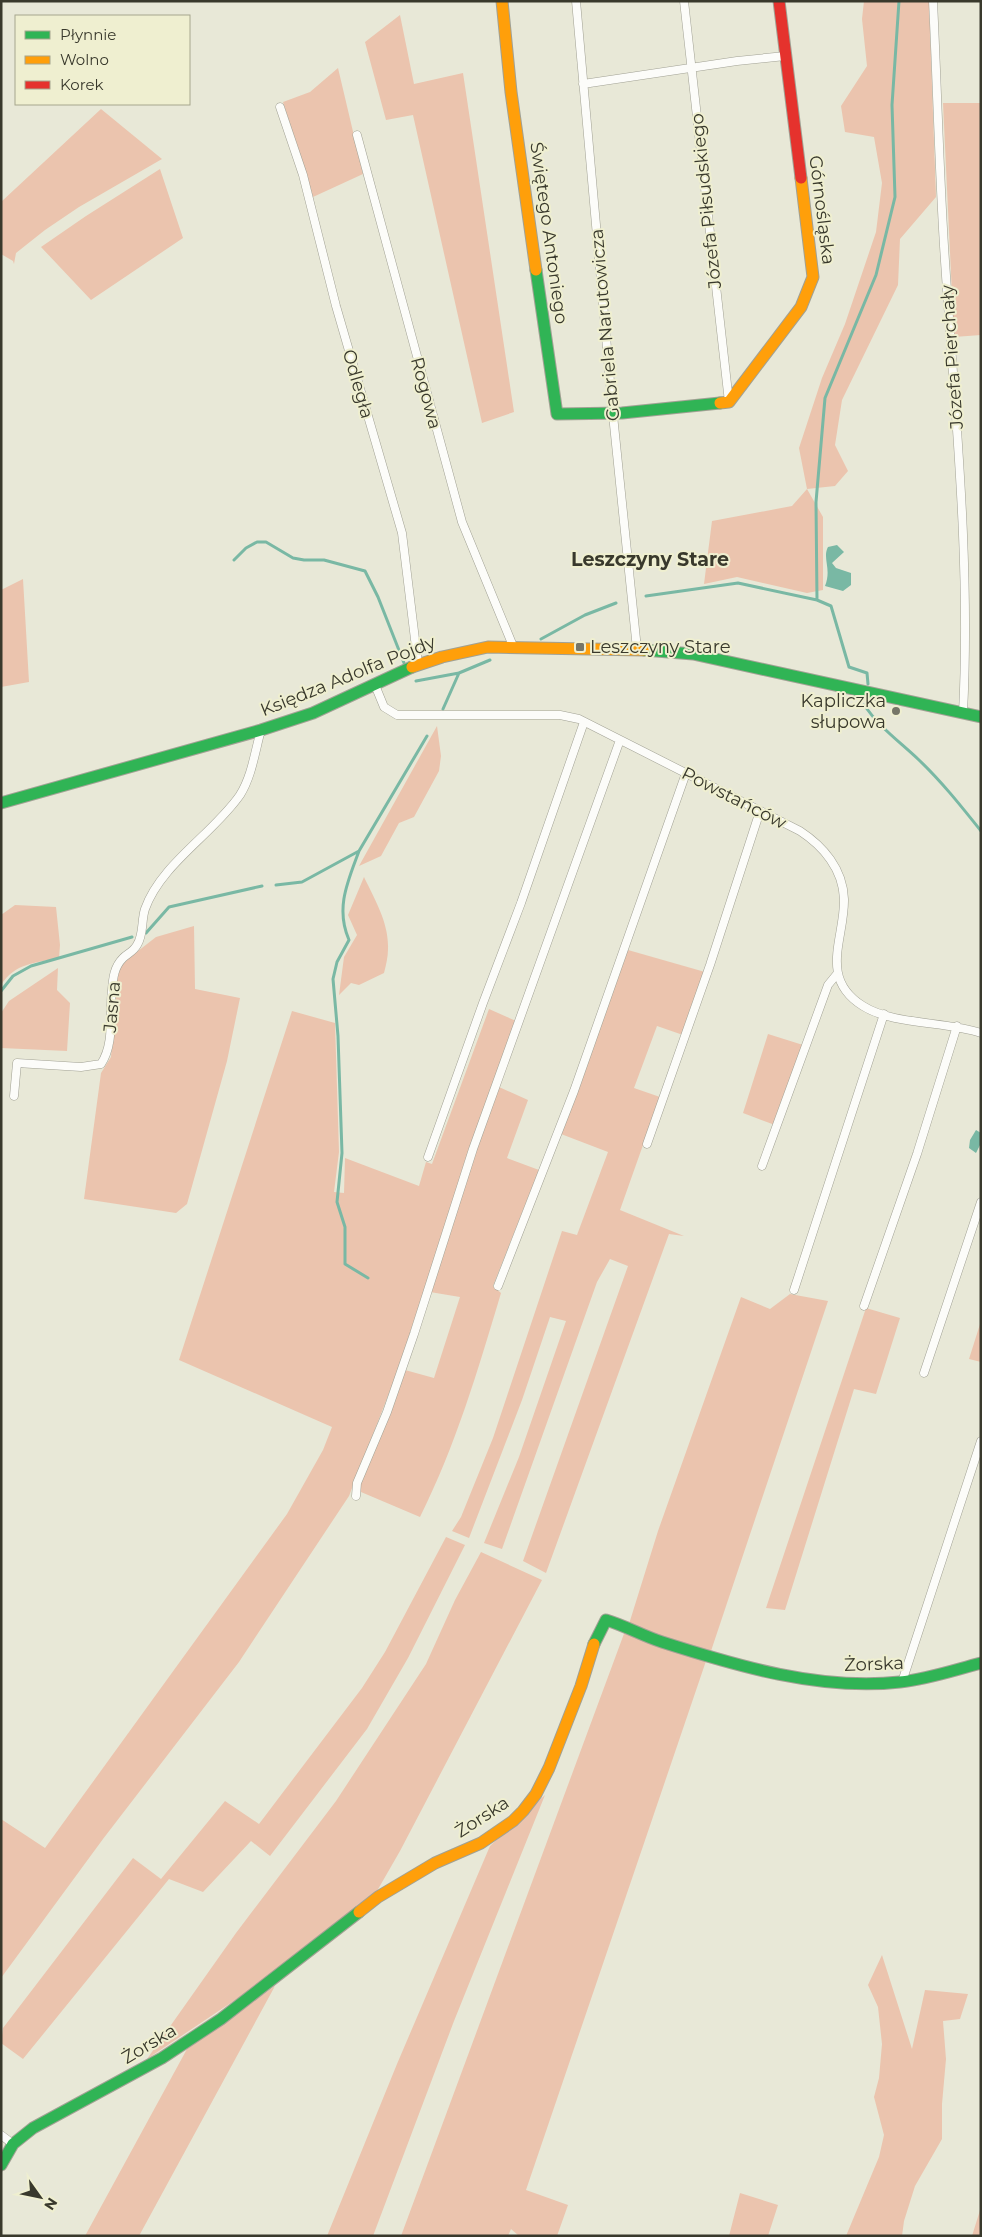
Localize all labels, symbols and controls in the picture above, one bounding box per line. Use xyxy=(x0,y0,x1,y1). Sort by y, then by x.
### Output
legend xyxy=(15,15,190,105)
text: Płynnie xyxy=(60,25,116,44)
text: Wolno xyxy=(60,50,109,69)
text: Korek xyxy=(60,75,104,94)
street label: Józefa Piłsudskiego xyxy=(686,112,726,291)
street label: Świętego Antoniego xyxy=(525,141,573,325)
street label: Górnośląska xyxy=(804,154,840,266)
street label: Gabriela Narutowicza xyxy=(586,228,624,422)
street label: Józefa Pierchały xyxy=(936,284,968,431)
street label: Odległa xyxy=(338,347,378,421)
street label: Rogowa xyxy=(406,355,446,431)
district label: Leszczyny Stare xyxy=(571,548,729,571)
street label: Księdza Adolfa Pojdy xyxy=(257,631,439,721)
place label: Leszczyny Stare xyxy=(590,636,731,658)
marker: Leszczyny Stare xyxy=(574,641,586,653)
place label: Kapliczka słupowa xyxy=(801,690,886,733)
marker: Kapliczka słupowa xyxy=(890,705,902,717)
street label: Powstańców xyxy=(678,762,790,834)
street label: Jasna xyxy=(99,981,125,1034)
street label: Żorska xyxy=(844,1652,904,1676)
street label: Żorska xyxy=(451,1791,513,1843)
street label: Żorska xyxy=(118,2019,180,2069)
north arrow xyxy=(15,2172,65,2222)
text: N xyxy=(40,2194,62,2214)

